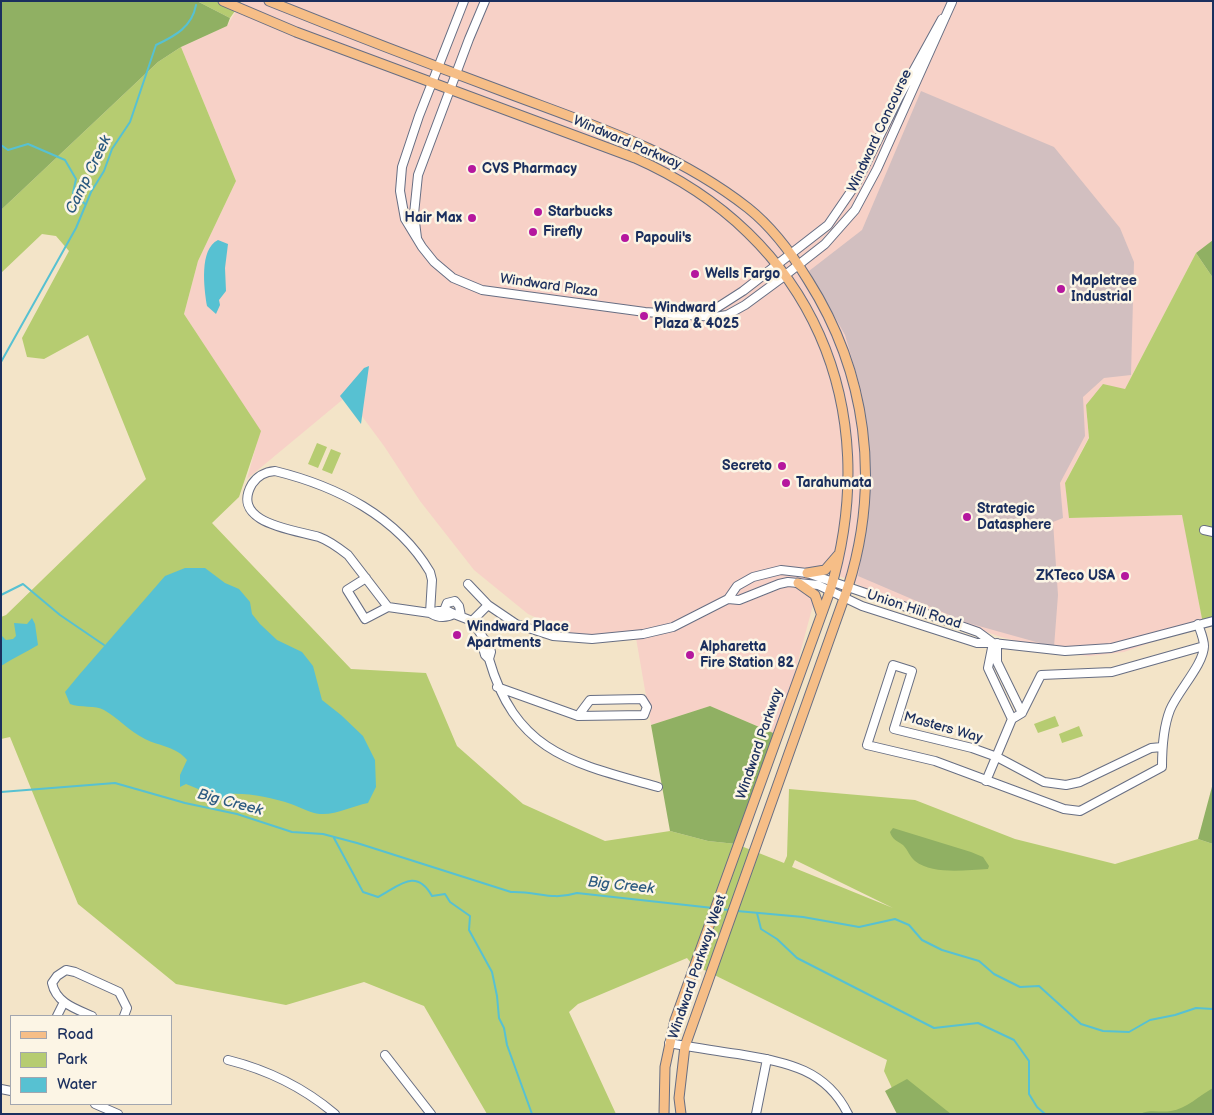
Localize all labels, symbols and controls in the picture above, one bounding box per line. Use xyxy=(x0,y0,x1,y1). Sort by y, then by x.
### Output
street label: Windward Concourse xyxy=(844,67,916,195)
street label: Windward Parkway xyxy=(570,113,684,173)
water label: Camp Creek xyxy=(62,133,116,217)
place label: CVS Pharmacy xyxy=(482,161,577,177)
marker: CVS Pharmacy xyxy=(466,163,478,175)
place label: Starbucks xyxy=(548,204,613,220)
marker: Starbucks xyxy=(532,206,544,218)
place label: Hair Max xyxy=(405,210,462,226)
marker: Hair Max xyxy=(466,212,478,224)
place label: Firefly xyxy=(543,224,582,240)
marker: Firefly xyxy=(527,226,539,238)
place label: Papouli's xyxy=(635,230,691,246)
marker: Papouli's xyxy=(619,232,631,244)
place label: Wells Fargo xyxy=(705,266,780,282)
marker: Wells Fargo xyxy=(689,268,701,280)
street label: Windward Plaza xyxy=(499,271,599,301)
place label: Mapletree Industrial xyxy=(1071,273,1137,306)
marker: Mapletree Industrial xyxy=(1055,283,1067,295)
place label: Windward Plaza & 4025 xyxy=(654,300,739,332)
marker: Windward Plaza & 4025 xyxy=(638,310,650,322)
place label: Secreto xyxy=(722,458,772,474)
marker: Secreto xyxy=(776,460,788,472)
place label: Tarahumata xyxy=(796,475,872,491)
marker: Tarahumata xyxy=(780,477,792,489)
place label: Strategic Datasphere xyxy=(977,501,1051,534)
marker: Strategic Datasphere xyxy=(961,511,973,523)
place label: ZKTeco USA xyxy=(1036,568,1115,584)
marker: ZKTeco USA xyxy=(1119,570,1131,582)
street label: Union Hill Road xyxy=(865,587,963,633)
place label: Windward Place Apartments xyxy=(467,619,569,652)
marker: Windward Place Apartments xyxy=(451,629,463,641)
place label: Alpharetta Fire Station 82 xyxy=(700,639,794,672)
marker: Alpharetta Fire Station 82 xyxy=(684,649,696,661)
street label: Windward Parkway xyxy=(733,686,787,802)
street label: Masters Way xyxy=(902,709,984,747)
water label: Big Creek xyxy=(195,786,265,820)
water label: Big Creek xyxy=(587,874,655,898)
street label: Windward Parkway West xyxy=(665,893,731,1041)
legend xyxy=(10,1015,172,1105)
text: Road xyxy=(57,1025,93,1044)
text: Park xyxy=(57,1050,87,1069)
text: Water xyxy=(57,1075,97,1094)

